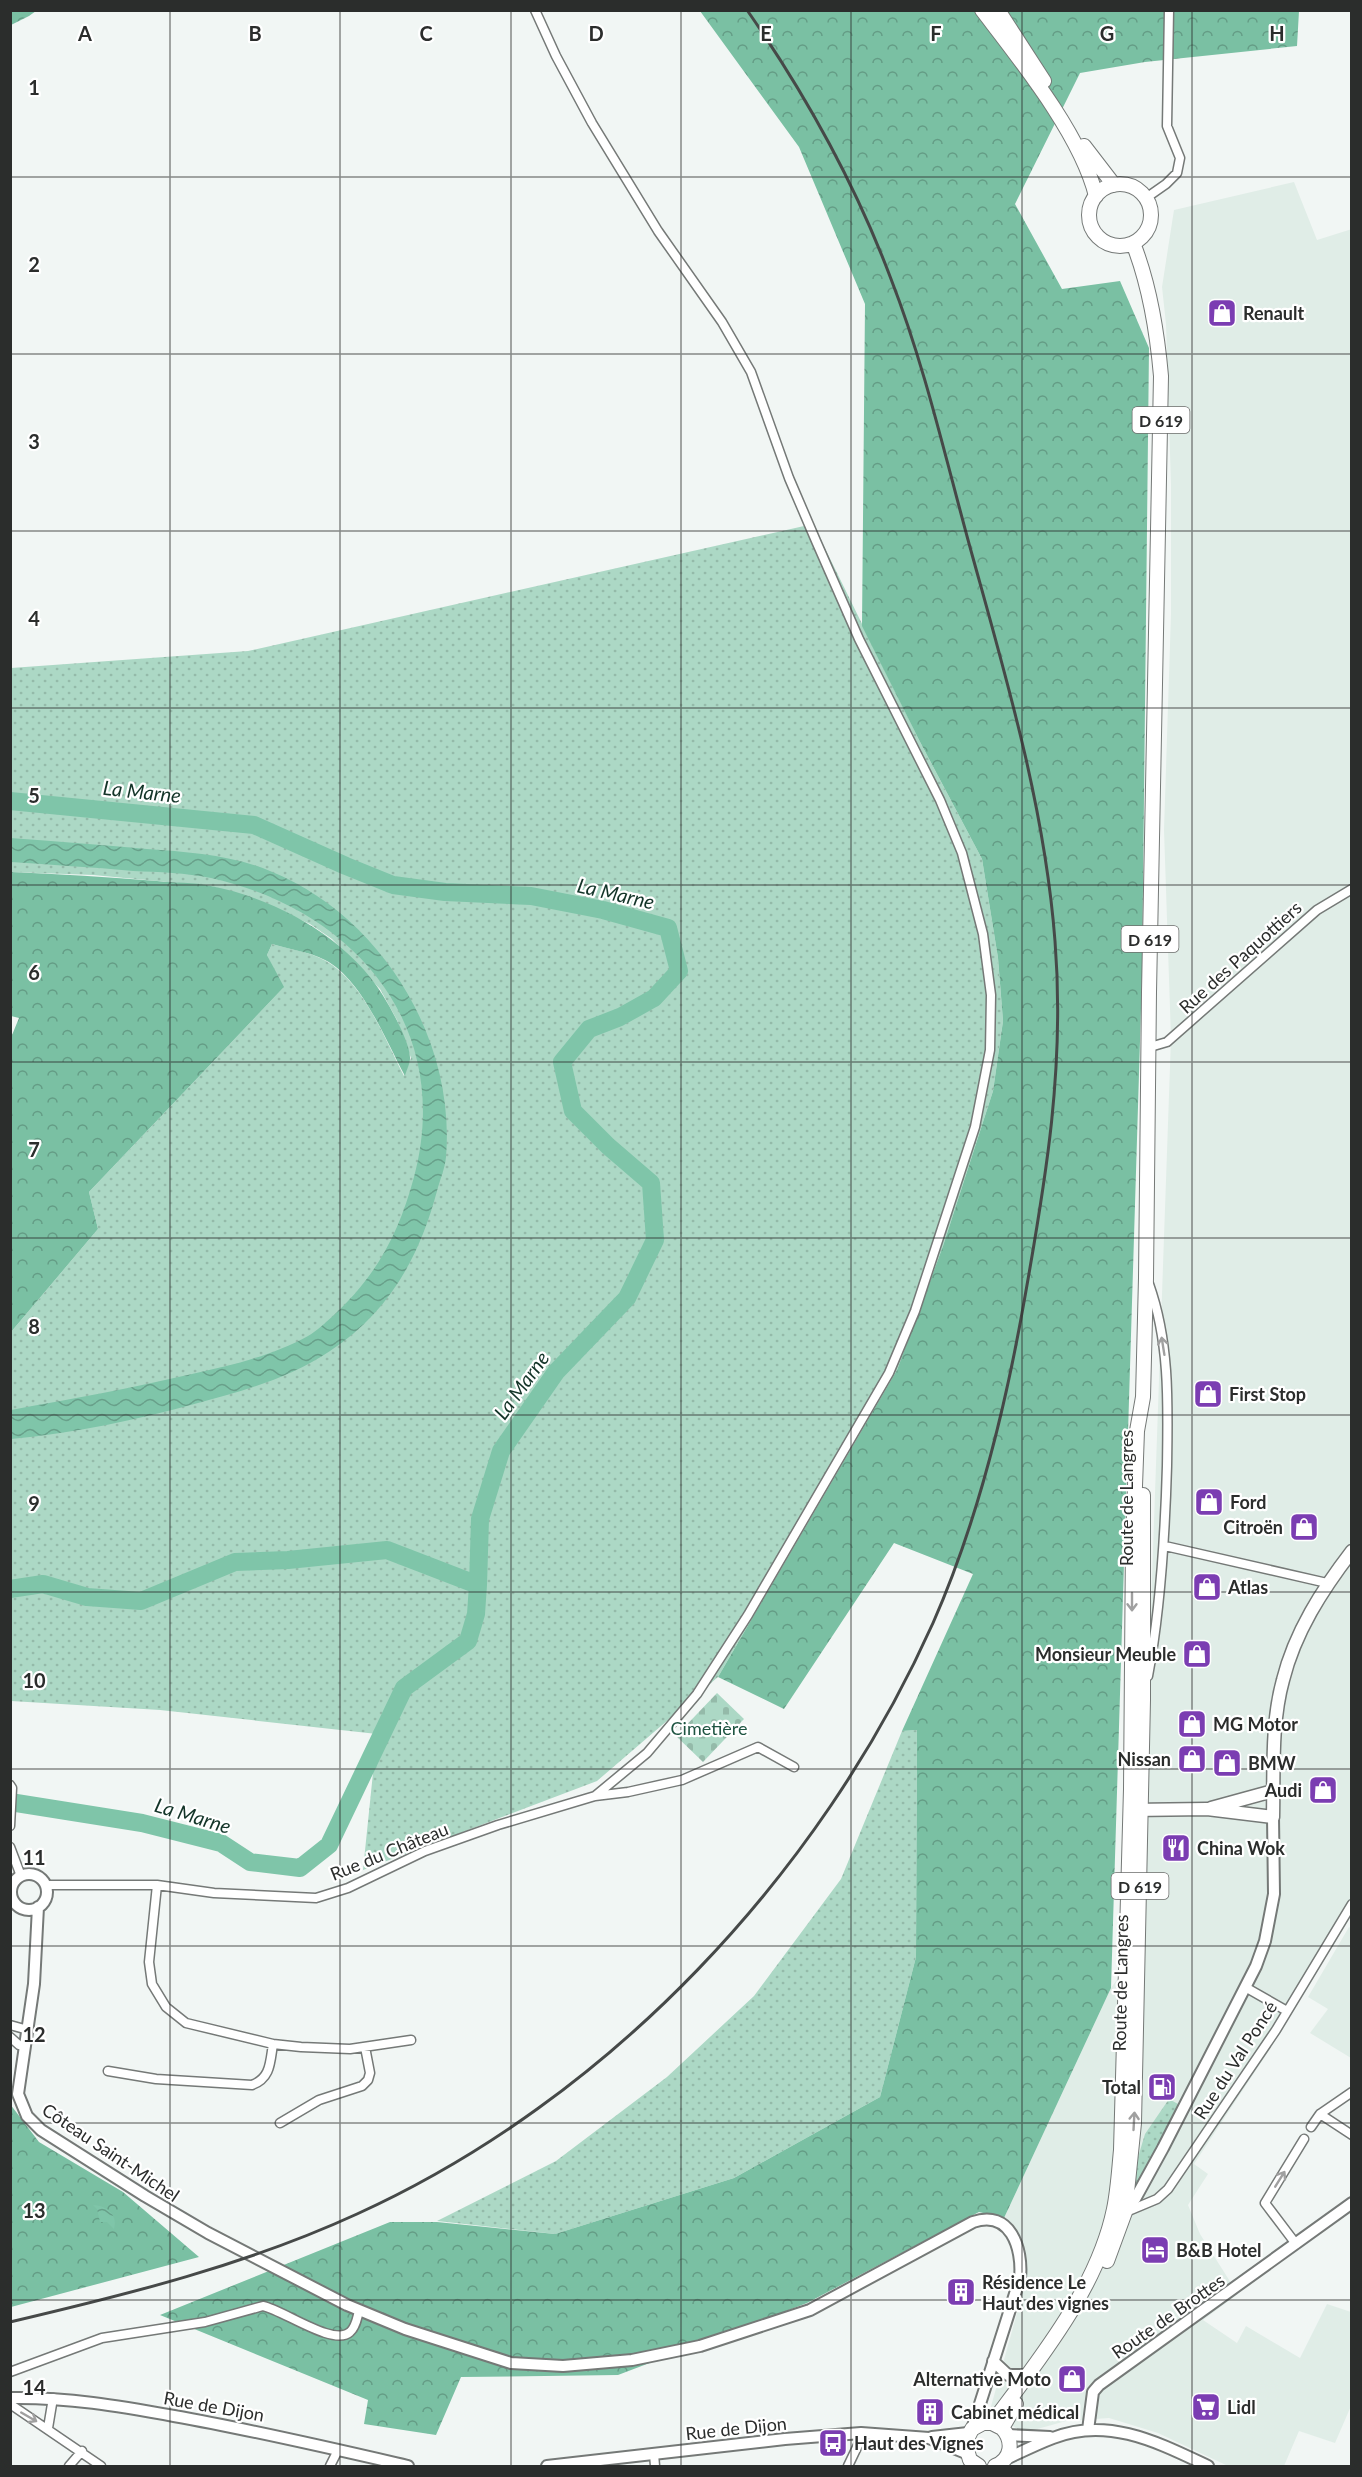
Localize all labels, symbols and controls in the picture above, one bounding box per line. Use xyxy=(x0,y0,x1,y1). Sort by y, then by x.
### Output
text: A xyxy=(77,21,92,45)
text: B xyxy=(248,21,262,45)
text: C xyxy=(419,21,433,45)
text: D xyxy=(588,21,604,45)
text: E xyxy=(760,21,772,45)
text: F xyxy=(930,21,942,45)
text: G xyxy=(1100,21,1114,45)
text: H xyxy=(1269,21,1285,45)
text: 1 xyxy=(28,75,40,99)
text: 2 xyxy=(28,252,40,276)
shop icon: Renault xyxy=(1206,297,1238,329)
place label: Renault xyxy=(1243,302,1304,324)
road number: D 619 xyxy=(1132,407,1190,433)
text: 3 xyxy=(28,429,40,453)
text: 4 xyxy=(28,606,40,630)
water label: La Marne xyxy=(102,775,182,807)
text: 5 xyxy=(28,783,40,807)
water label: La Marne xyxy=(575,873,657,913)
street label: Rue des Paquottiers xyxy=(1174,896,1306,1018)
road number: D 619 xyxy=(1122,926,1178,952)
text: 6 xyxy=(28,960,40,984)
text: 7 xyxy=(28,1137,40,1161)
text: 8 xyxy=(28,1314,40,1338)
one-way arrow xyxy=(1158,1337,1169,1357)
water label: La Marne xyxy=(488,1346,554,1424)
shop icon: First Stop xyxy=(1192,1378,1224,1410)
place label: First Stop xyxy=(1229,1383,1306,1405)
street label: Route de Langres xyxy=(1115,1429,1137,1566)
shop icon: Ford xyxy=(1193,1486,1225,1518)
text: 9 xyxy=(28,1491,40,1515)
place label: Ford xyxy=(1230,1491,1266,1513)
shop icon: Citroën xyxy=(1288,1511,1320,1543)
place label: Citroën xyxy=(1223,1516,1283,1538)
shop icon: Atlas xyxy=(1191,1571,1223,1603)
place label: Atlas xyxy=(1227,1576,1268,1598)
one-way arrow xyxy=(1126,1592,1138,1612)
shop icon: Monsieur Meuble xyxy=(1181,1638,1213,1670)
place label: Monsieur Meuble xyxy=(1035,1643,1176,1665)
text: 10 xyxy=(22,1668,46,1692)
shop icon: MG Motor xyxy=(1176,1708,1208,1740)
place label: MG Motor xyxy=(1213,1713,1298,1735)
park label: Cimetière xyxy=(671,1717,747,1739)
shop icon: Nissan xyxy=(1176,1743,1208,1775)
shop icon: BMW xyxy=(1211,1747,1243,1779)
place label: Nissan xyxy=(1118,1748,1171,1770)
place label: BMW xyxy=(1248,1752,1296,1774)
shop icon: Audi xyxy=(1307,1774,1339,1806)
place label: Audi xyxy=(1264,1779,1302,1801)
water label: La Marne xyxy=(152,1792,234,1838)
street label: Rue du Château xyxy=(327,1817,451,1885)
restaurant icon: China Wok xyxy=(1160,1832,1192,1864)
place label: China Wok xyxy=(1197,1837,1285,1859)
text: 11 xyxy=(22,1845,46,1869)
road number: D 619 xyxy=(1112,1873,1168,1899)
street label: Route de Langres xyxy=(1108,1914,1132,2052)
street label: Rue du Val Poncé xyxy=(1189,1997,1281,2123)
text: 12 xyxy=(22,2022,46,2046)
fuel station icon: Total xyxy=(1146,2071,1178,2103)
place label: Total xyxy=(1102,2076,1141,2098)
street label: Côteau Saint-Michel xyxy=(38,2098,184,2206)
one-way arrow xyxy=(1129,2111,1140,2131)
one-way arrow xyxy=(1274,2171,1286,2188)
text: 13 xyxy=(22,2198,46,2222)
hotel icon: B&B Hotel xyxy=(1139,2234,1171,2266)
place label: B&B Hotel xyxy=(1176,2239,1262,2261)
street label: Route de Brottes xyxy=(1107,2269,1229,2363)
place label: Résidence Le Haut des vignes xyxy=(982,2271,1109,2314)
building icon: Résidence Le Haut des vignes xyxy=(945,2276,977,2308)
shop icon: Alternative Moto xyxy=(1056,2363,1088,2395)
place label: Alternative Moto xyxy=(912,2368,1051,2390)
text: 14 xyxy=(22,2375,46,2399)
street label: Rue de Dijon xyxy=(162,2386,266,2426)
supermarket icon: Lidl xyxy=(1190,2391,1222,2423)
building icon: Cabinet médical xyxy=(914,2396,946,2428)
place label: Lidl xyxy=(1227,2396,1256,2418)
place label: Cabinet médical xyxy=(951,2401,1079,2423)
one-way arrow xyxy=(19,2412,37,2423)
street label: Rue de Dijon xyxy=(684,2412,788,2444)
bus stop icon: Haut des Vignes xyxy=(817,2427,849,2459)
place label: Haut des Vignes xyxy=(854,2432,984,2454)

